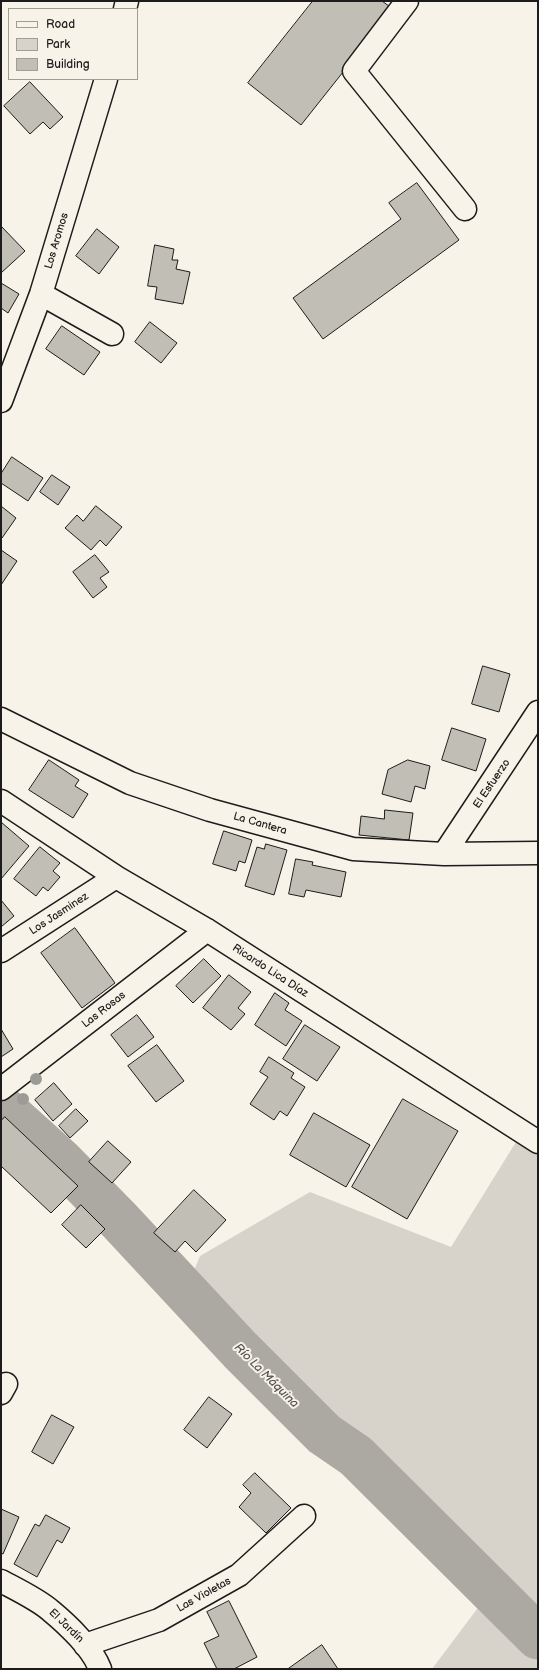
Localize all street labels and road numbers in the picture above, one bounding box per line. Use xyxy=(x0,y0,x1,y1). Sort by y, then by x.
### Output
street label: Los Aromos xyxy=(42,211,72,271)
street label: El Esfuerzo xyxy=(471,757,513,811)
street label: La Cantera xyxy=(232,810,288,838)
street label: Los Jasminez xyxy=(27,890,91,938)
street label: Ricardo Lica Díaz xyxy=(230,942,310,1000)
street label: Las Rosas xyxy=(80,989,128,1031)
street label: Las Violetas xyxy=(175,1575,233,1615)
street label: El Jardín xyxy=(46,1606,86,1646)

